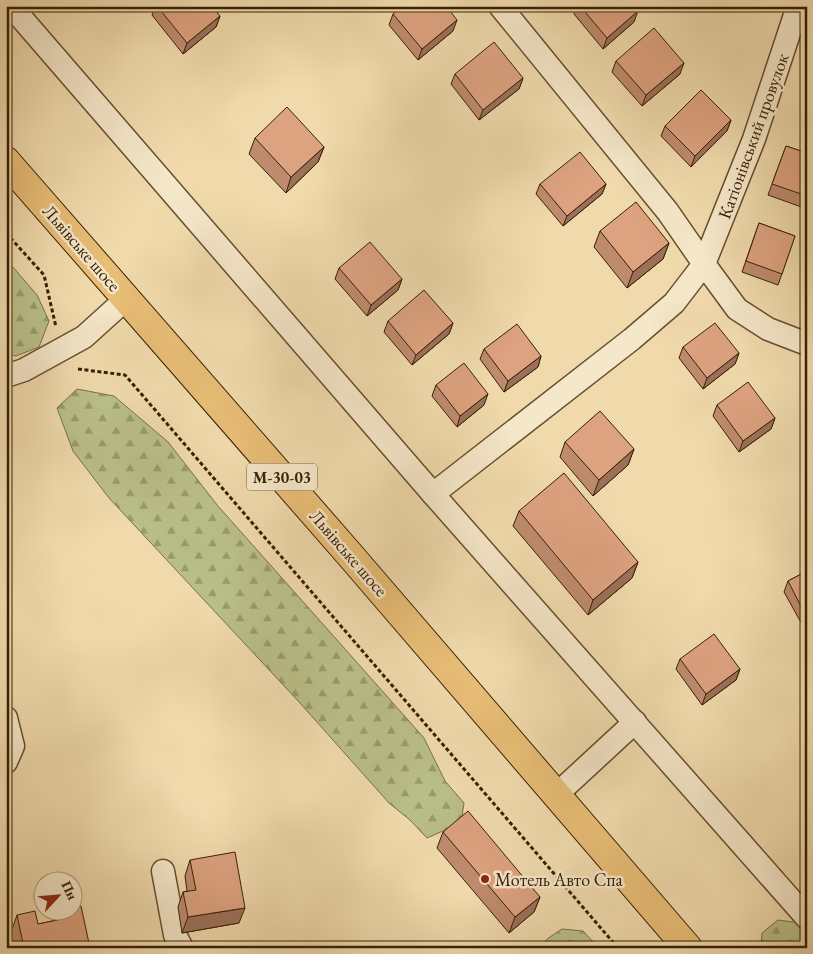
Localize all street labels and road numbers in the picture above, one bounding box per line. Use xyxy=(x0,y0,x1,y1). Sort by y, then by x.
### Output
street label: Катіонівський провулок xyxy=(712,50,794,222)
street label: Львівське шосе xyxy=(38,200,126,296)
road number: М-30-03 xyxy=(247,464,317,491)
street label: Львівське шосе xyxy=(305,505,393,601)

